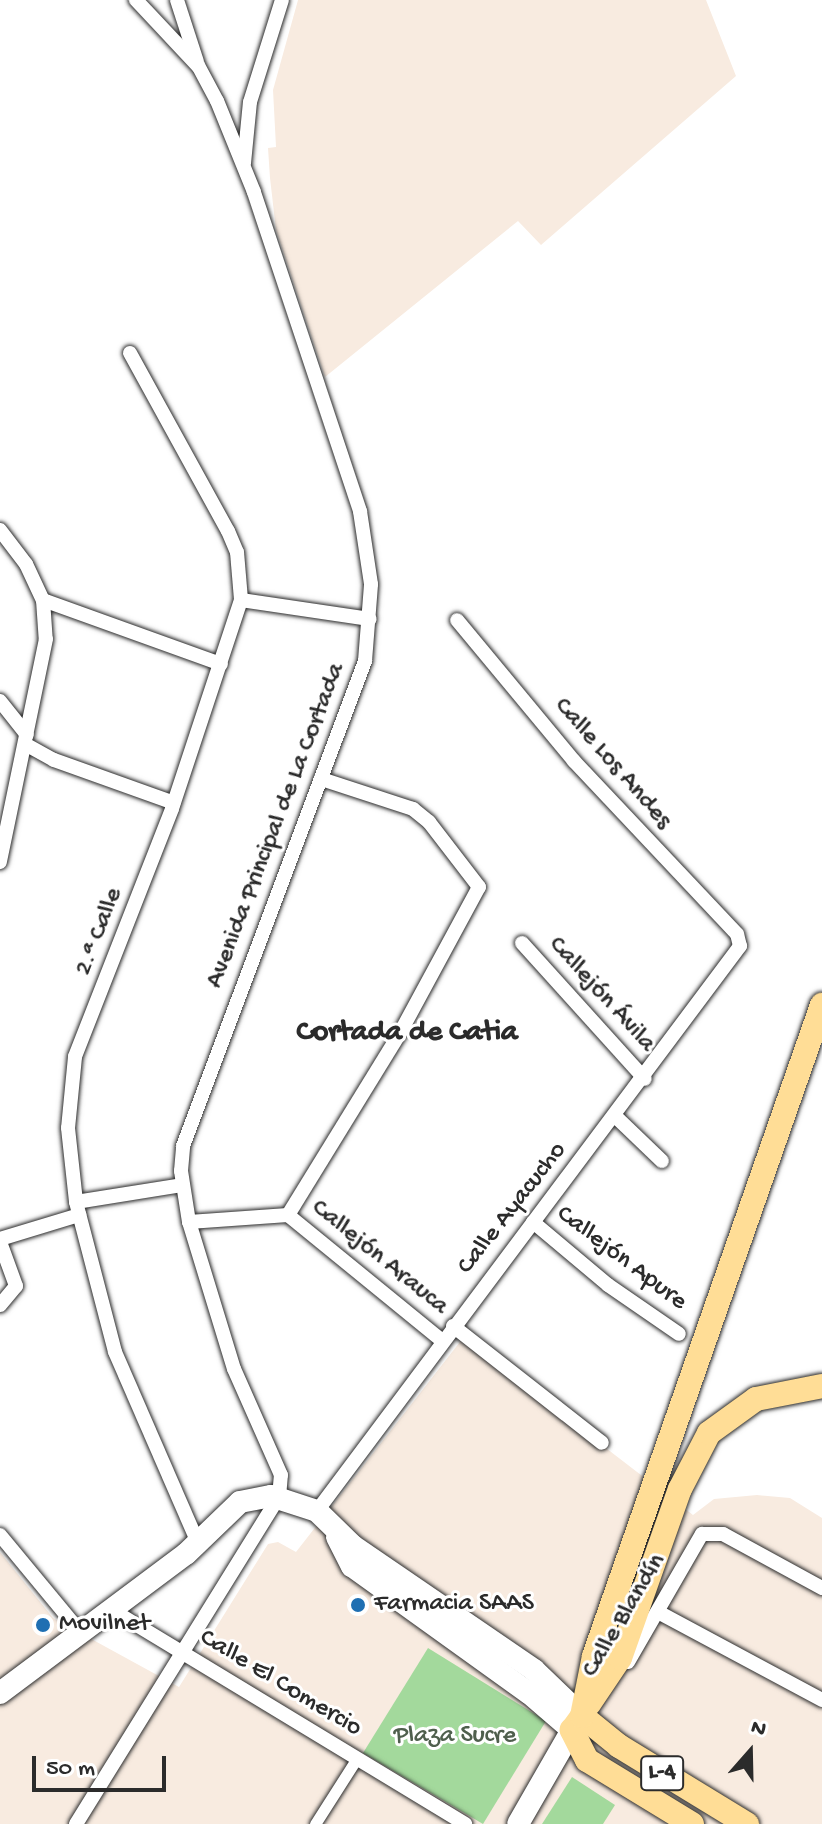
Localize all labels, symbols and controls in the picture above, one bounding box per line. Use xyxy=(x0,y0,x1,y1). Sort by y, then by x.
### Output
street label: Avenida Principal de La Cortada xyxy=(201,659,353,993)
street label: Calle Los Andes xyxy=(546,692,678,836)
street label: 2.ª Calle xyxy=(69,884,131,980)
street label: Callejón Ávila xyxy=(541,930,661,1060)
district label: Cortada de Catia xyxy=(296,1016,518,1052)
street label: Calle Ayacucho xyxy=(452,1137,574,1281)
street label: Callejón Arauca xyxy=(304,1193,454,1323)
street label: Callejón Apure xyxy=(549,1200,693,1318)
street label: Calle Blandín xyxy=(576,1549,674,1683)
place label: Farmacia SAAS xyxy=(374,1589,534,1621)
marker: Farmacia SAAS xyxy=(349,1596,367,1614)
place label: Movilnet xyxy=(59,1609,150,1641)
marker: Movilnet xyxy=(34,1616,52,1634)
street label: Calle El Comercio xyxy=(193,1623,367,1745)
north arrow xyxy=(710,1712,790,1792)
text: N xyxy=(747,1715,769,1744)
park label: Plaza Sucre xyxy=(394,1721,516,1753)
scale bar xyxy=(36,1740,170,1790)
road number: L-4 xyxy=(640,1753,684,1793)
text: 50 m xyxy=(46,1755,95,1784)

